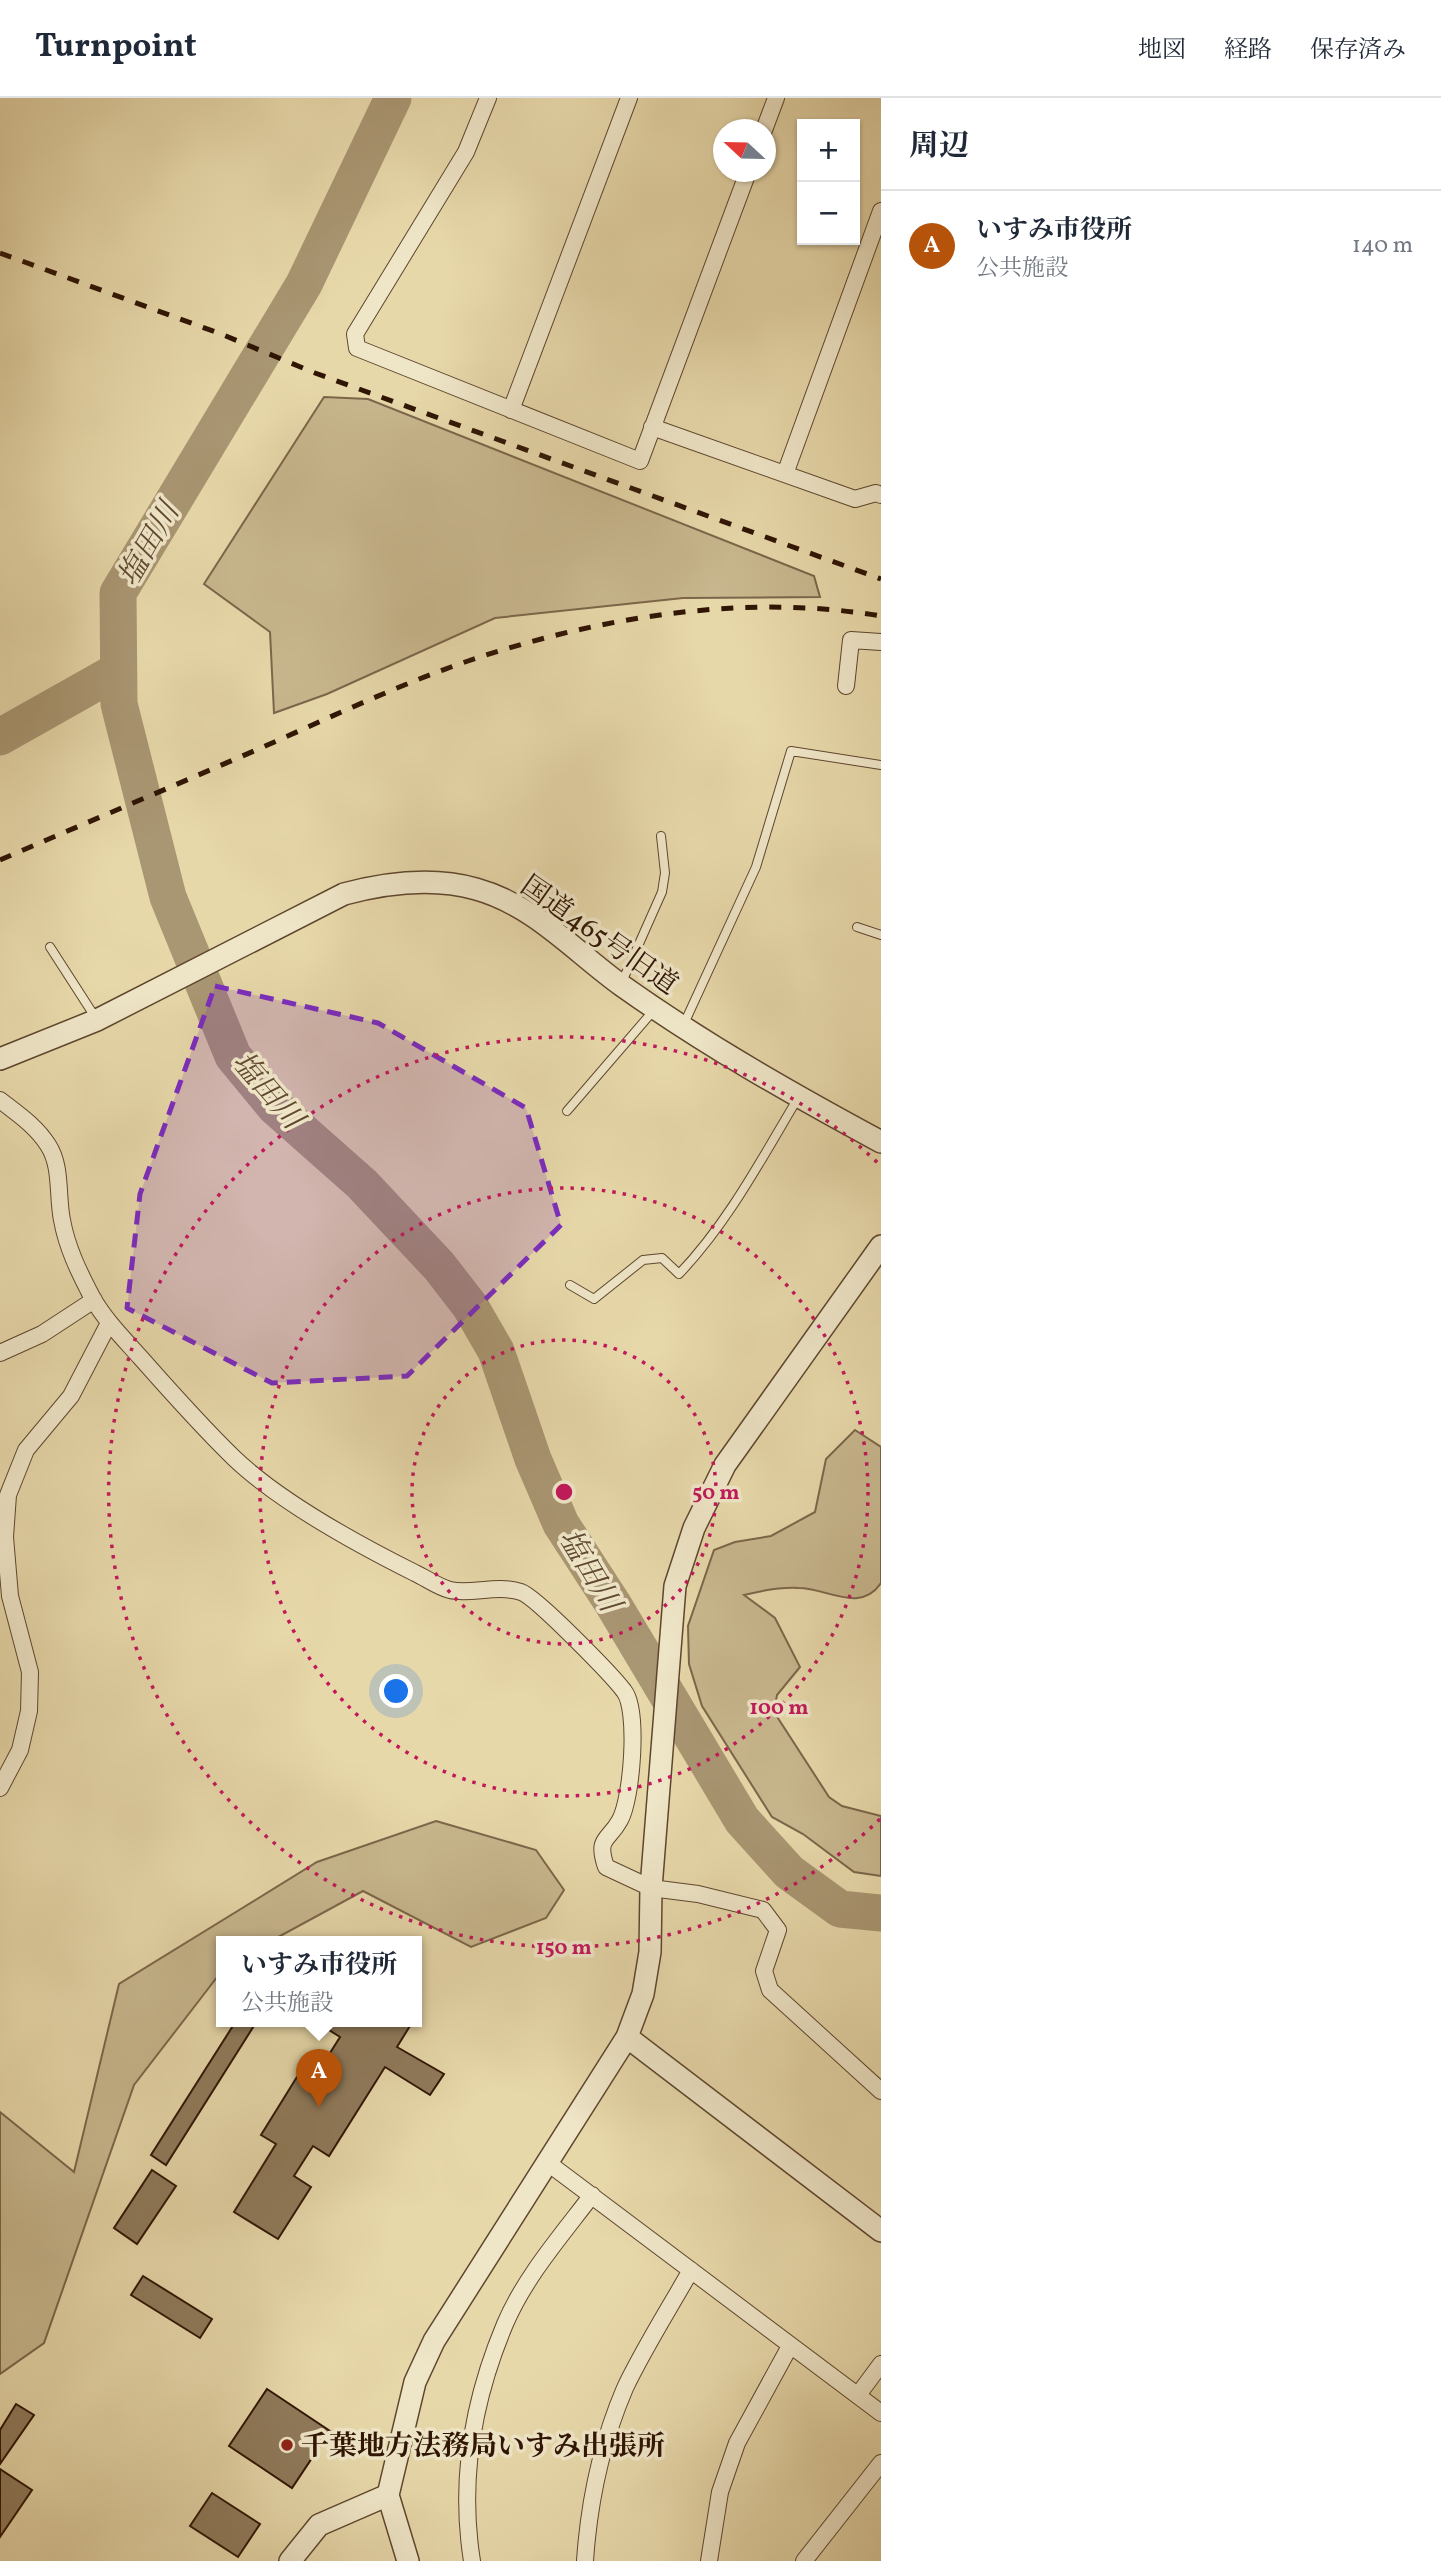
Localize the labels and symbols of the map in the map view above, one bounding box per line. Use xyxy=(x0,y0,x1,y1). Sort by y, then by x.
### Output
north arrow xyxy=(713,119,776,182)
water label: 塩田川 xyxy=(109,493,192,594)
street label: 国道465号旧道 xyxy=(512,867,685,1005)
water label: 塩田川 xyxy=(221,1044,314,1141)
text: 50 m xyxy=(692,1479,740,1508)
centre of rings xyxy=(552,1480,576,1504)
water label: 塩田川 xyxy=(547,1522,631,1623)
your location xyxy=(379,1674,413,1708)
text: 100 m xyxy=(749,1694,809,1723)
text: 150 m xyxy=(536,1934,592,1963)
pin: A xyxy=(296,2049,342,2107)
place label: 千葉地方法務局いすみ出張所 xyxy=(301,2428,665,2467)
marker: 千葉地方法務局いすみ出張所 xyxy=(279,2437,295,2453)

